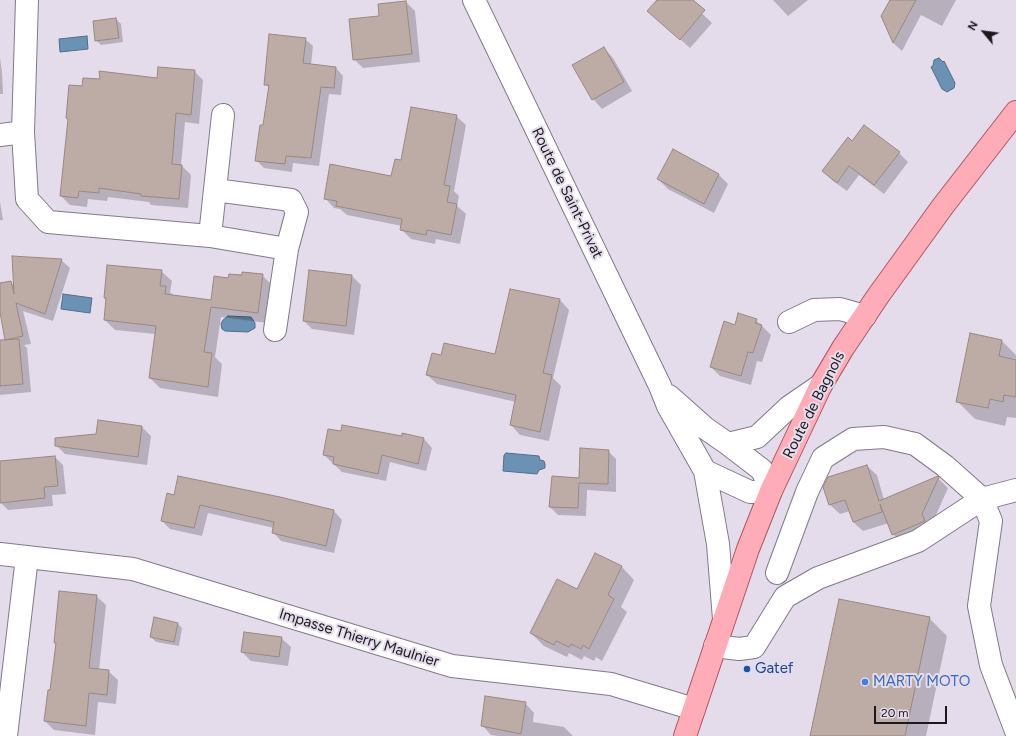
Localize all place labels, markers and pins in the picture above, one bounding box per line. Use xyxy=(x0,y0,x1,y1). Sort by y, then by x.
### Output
place label: Gatef xyxy=(755,660,793,678)
marker: Gatef xyxy=(742,664,752,674)
place label: MARTY MOTO xyxy=(873,673,970,691)
marker: MARTY MOTO xyxy=(860,677,870,687)

